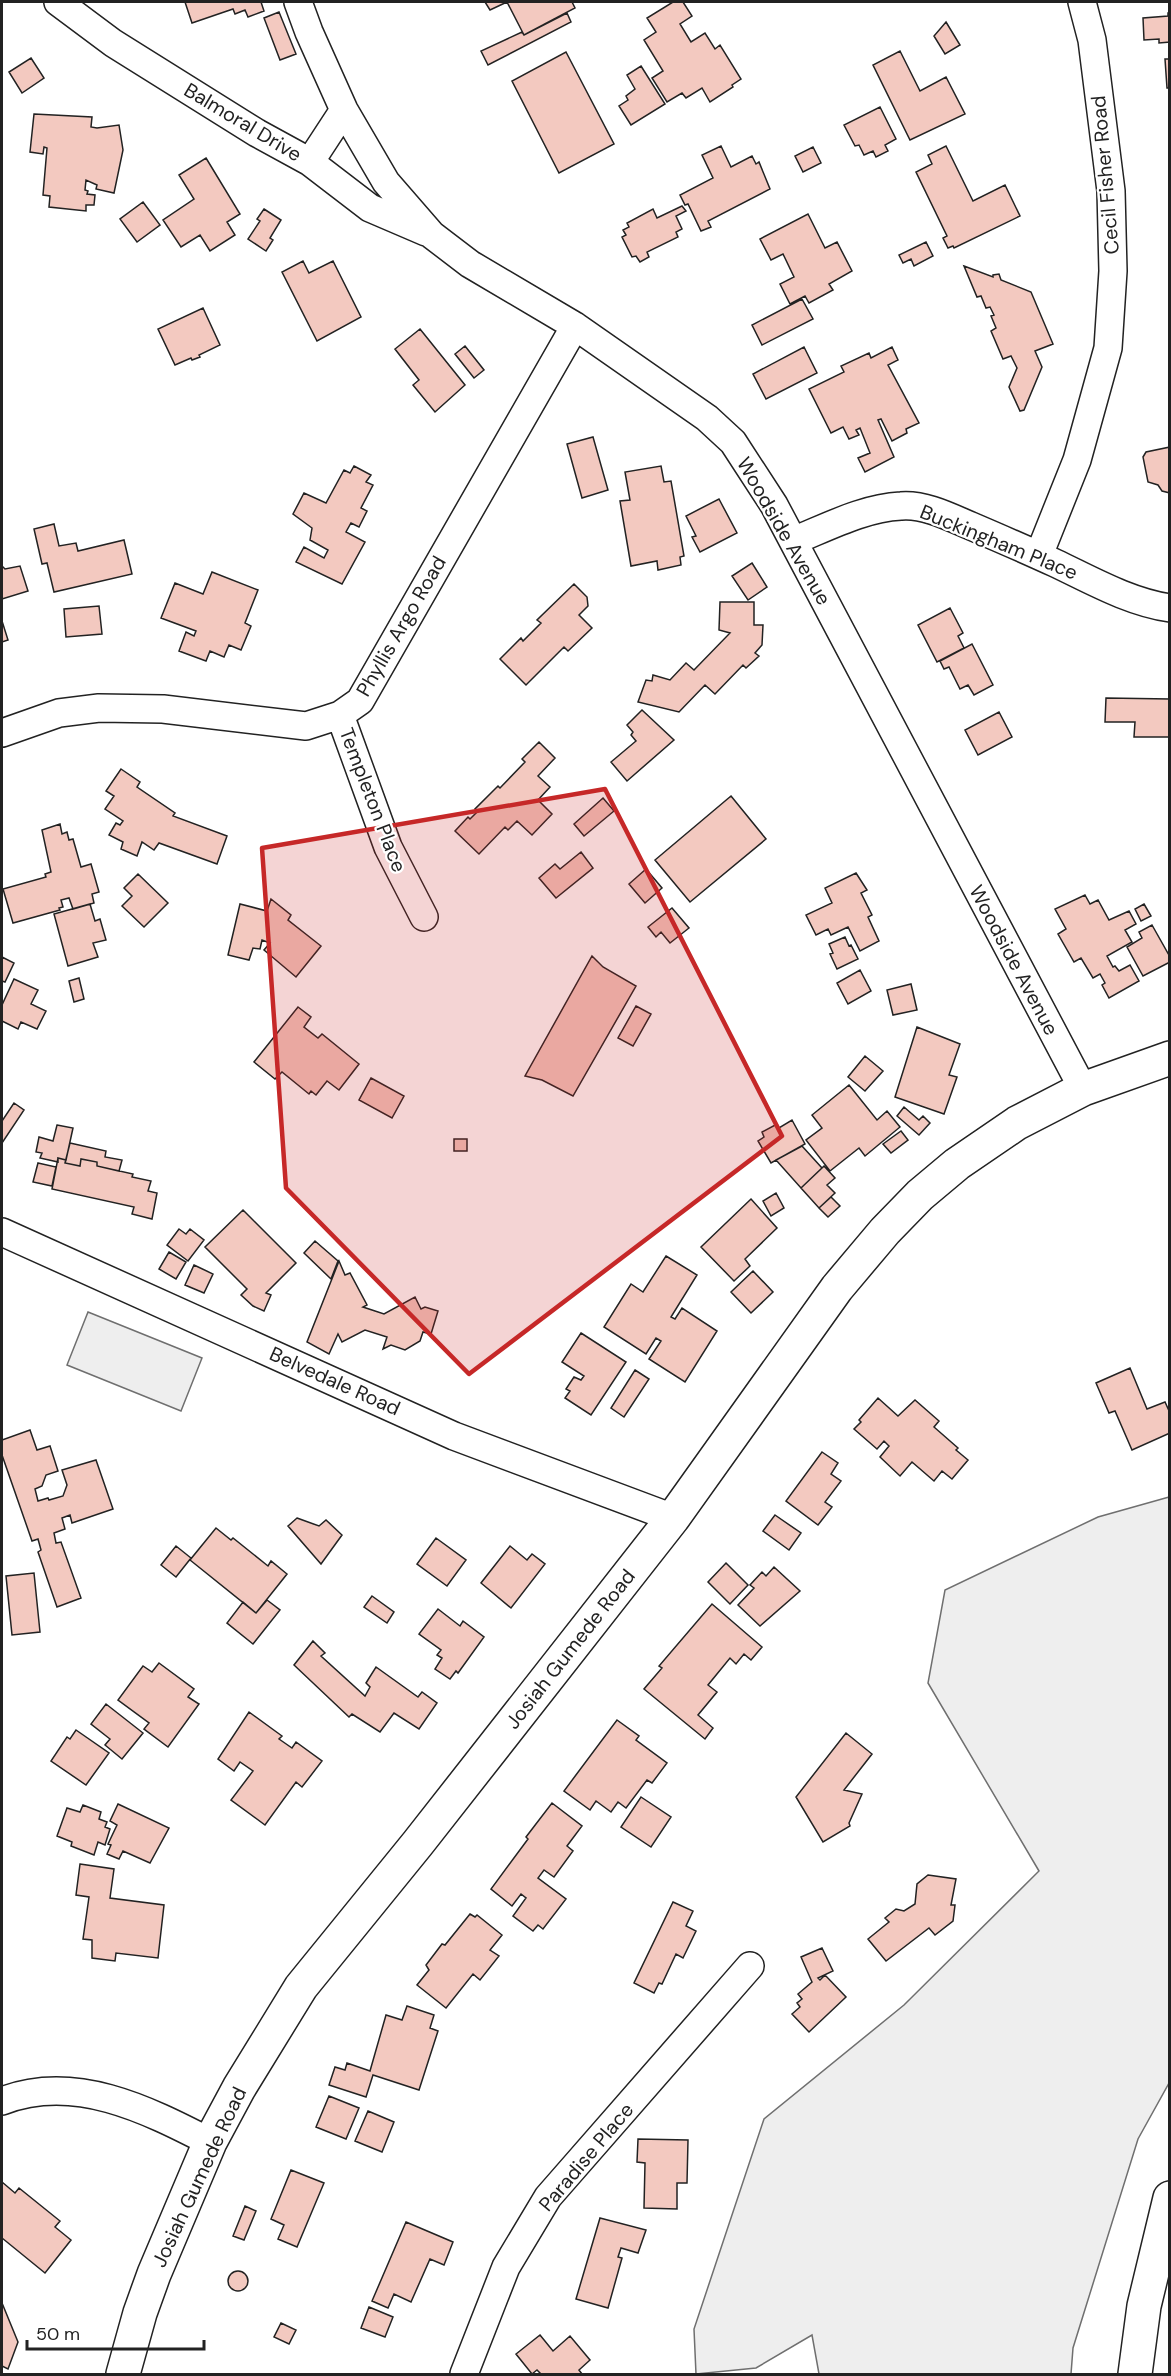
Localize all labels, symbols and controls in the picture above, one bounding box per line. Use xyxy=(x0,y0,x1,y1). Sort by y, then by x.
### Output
street label: Balmoral Drive xyxy=(180,77,306,167)
street label: Cecil Fisher Road xyxy=(1085,94,1125,256)
street label: Woodside Avenue xyxy=(731,452,837,610)
street label: Buckingham Place xyxy=(916,499,1082,585)
street label: Phyllis Argo Road xyxy=(350,551,452,701)
street label: Templeton Place xyxy=(334,724,412,876)
street label: Woodside Avenue xyxy=(963,880,1065,1040)
street label: Belvedale Road xyxy=(266,1341,404,1421)
street label: Josiah Gumede Road xyxy=(499,1564,641,1734)
street label: Josiah Gumede Road xyxy=(146,2083,252,2271)
street label: Paradise Place xyxy=(533,2097,639,2217)
scale bar xyxy=(27,2313,204,2351)
text: 50 m xyxy=(36,2322,80,2346)

